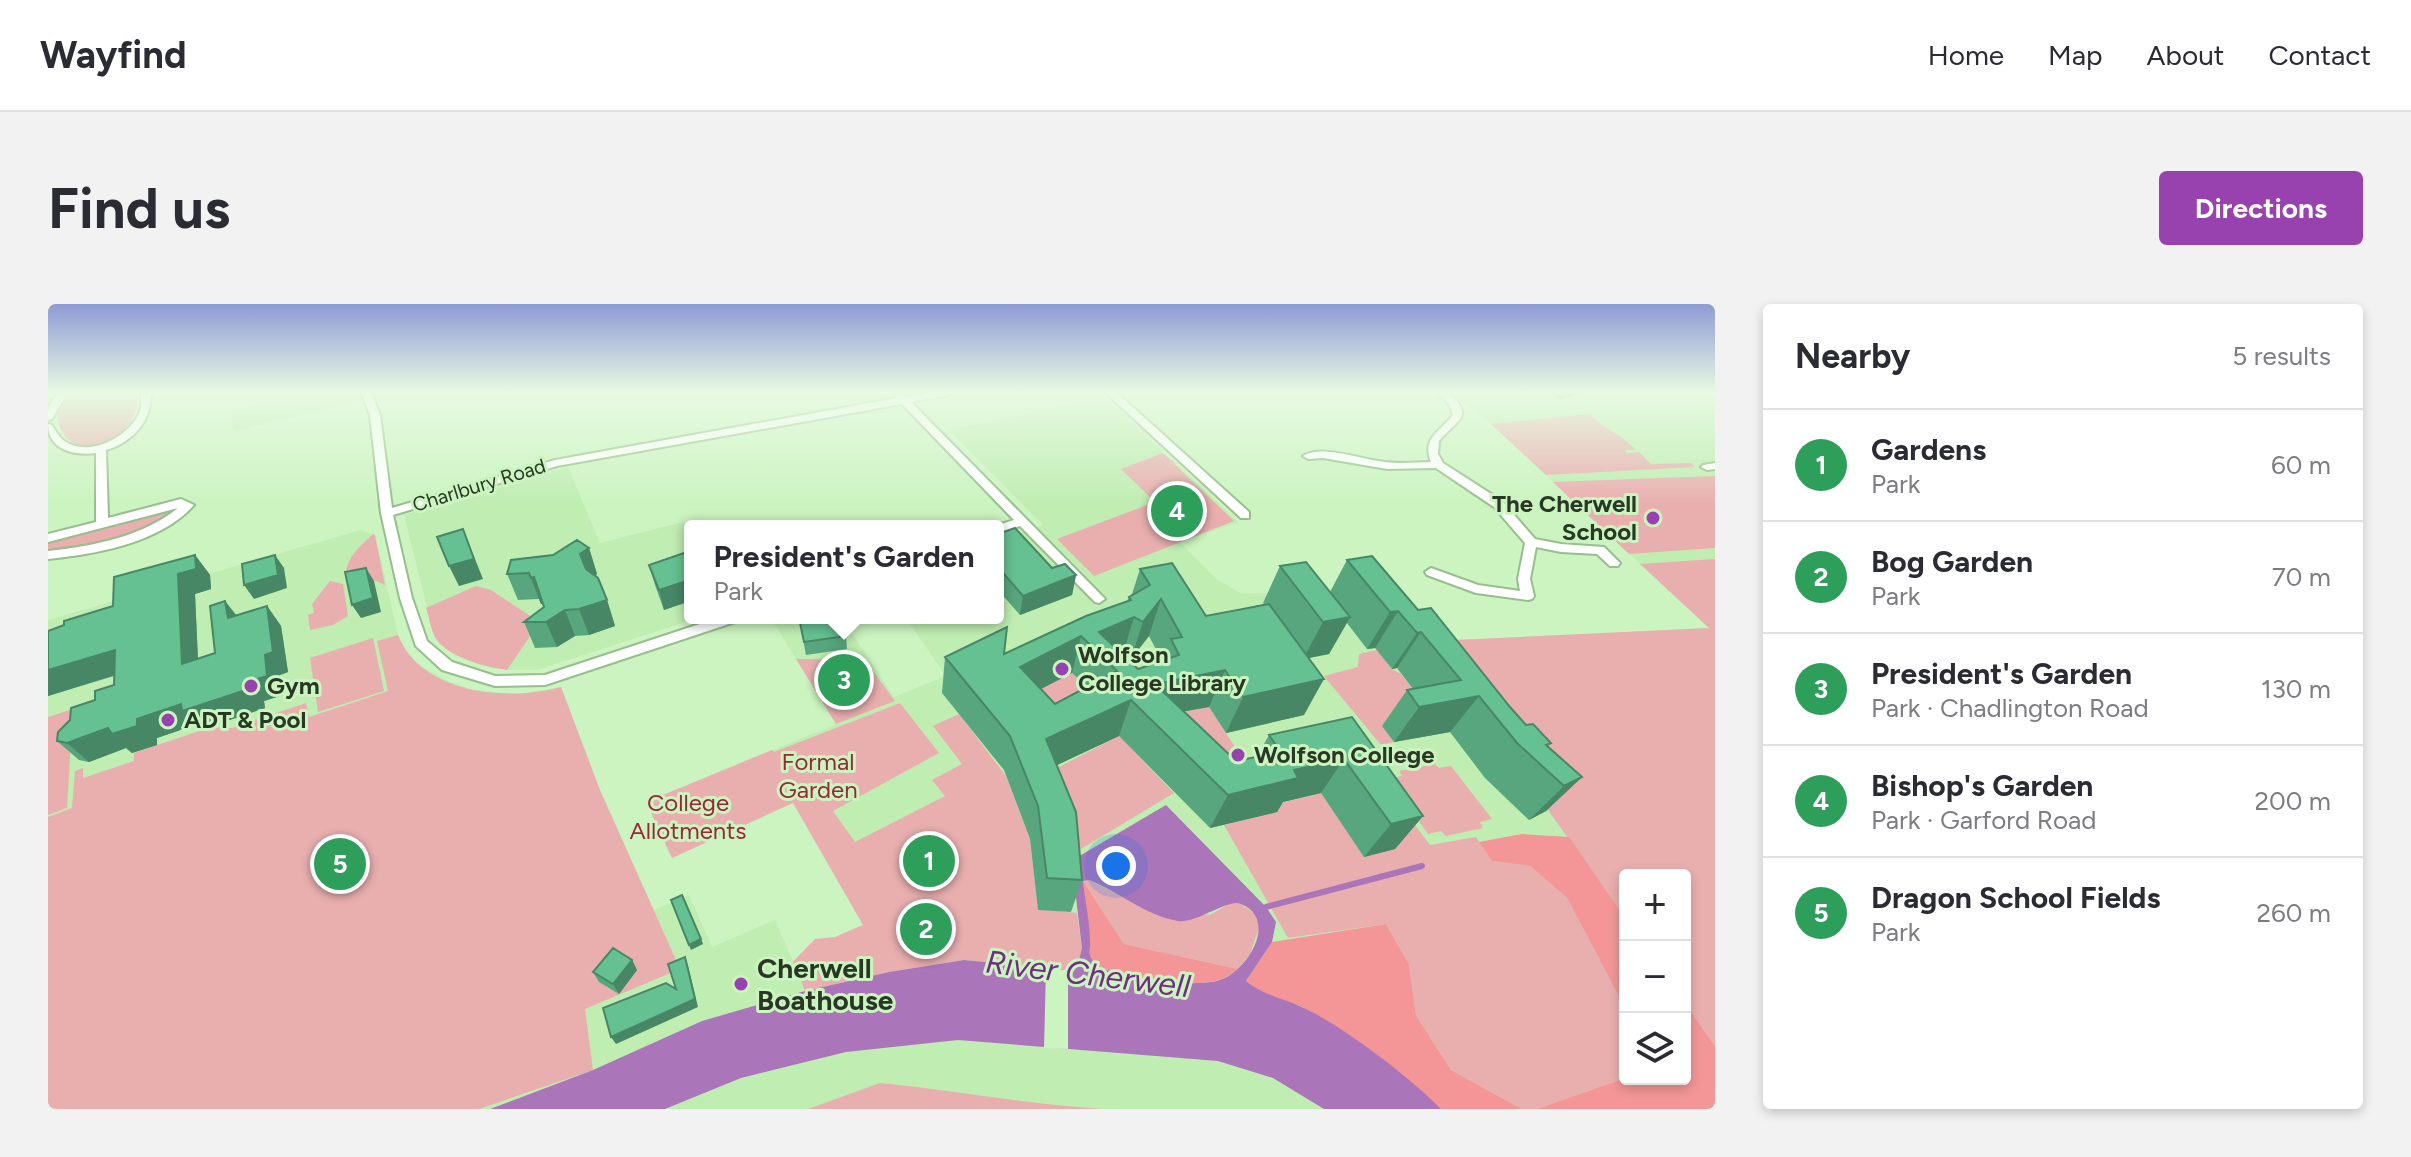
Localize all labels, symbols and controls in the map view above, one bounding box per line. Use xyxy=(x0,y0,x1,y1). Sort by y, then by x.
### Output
text: Wayfind xyxy=(40,32,187,78)
text: Home xyxy=(1928,38,2004,72)
text: Map xyxy=(2048,38,2103,72)
text: About xyxy=(2147,38,2224,72)
text: Contact xyxy=(2268,38,2371,72)
button: Directions xyxy=(2159,171,2363,245)
text: Find us xyxy=(48,175,230,242)
text: Nearby xyxy=(1795,336,1910,377)
text: 5 results xyxy=(2232,340,2331,372)
text: Gardens xyxy=(1871,431,1986,468)
text: 1 xyxy=(1816,449,1826,481)
text: 60 m xyxy=(2271,449,2331,481)
street label: Charlbury Road xyxy=(409,453,549,517)
text: Park xyxy=(1871,468,1920,500)
pin: 4 xyxy=(1151,481,1203,541)
place label: The Cherwell School xyxy=(1492,489,1637,546)
marker: The Cherwell School xyxy=(1644,509,1662,527)
popup xyxy=(684,520,1004,624)
text: President's Garden xyxy=(713,538,975,575)
text: Bog Garden xyxy=(1871,543,2033,580)
text: 2 xyxy=(1813,561,1829,593)
text: 70 m xyxy=(2272,561,2331,593)
text: Park xyxy=(713,575,763,607)
text: Park xyxy=(1871,580,1920,612)
place label: Wolfson College Library xyxy=(1078,640,1246,697)
pin: 3 xyxy=(818,650,870,710)
text: President's Garden xyxy=(1871,655,2132,692)
marker: Wolfson College Library xyxy=(1053,660,1071,678)
place label: Gym xyxy=(267,671,320,700)
text: 3 xyxy=(1814,673,1828,705)
text: 130 m xyxy=(2261,673,2331,705)
marker: Gym xyxy=(242,677,260,695)
text: Park · Chadlington Road xyxy=(1871,692,2149,724)
place label: ADT & Pool xyxy=(184,705,306,734)
marker: ADT & Pool xyxy=(159,711,177,729)
place label: Wolfson College xyxy=(1254,740,1435,769)
marker: Wolfson College xyxy=(1229,746,1247,764)
park label: Formal Garden xyxy=(778,747,858,804)
text: Bishop's Garden xyxy=(1871,767,2093,804)
text: 4 xyxy=(1813,785,1829,817)
text: 200 m xyxy=(2255,785,2331,817)
park label: College Allotments xyxy=(630,788,746,845)
text: Park · Garford Road xyxy=(1871,804,2097,836)
pin: 1 xyxy=(903,831,955,891)
pin: 5 xyxy=(314,834,366,894)
your location xyxy=(1096,846,1136,886)
map controls xyxy=(1619,869,1691,1085)
button: + xyxy=(1619,869,1691,941)
text: Dragon School Fields xyxy=(1871,879,2160,916)
text: 5 xyxy=(1813,897,1829,929)
text: 260 m xyxy=(2257,897,2331,929)
pin: 2 xyxy=(900,899,952,959)
text: Park xyxy=(1871,916,1920,948)
button: − xyxy=(1619,941,1691,1013)
water label: River Cherwell xyxy=(983,943,1193,1006)
place label: Cherwell Boathouse xyxy=(757,951,893,1017)
marker: Cherwell Boathouse xyxy=(732,975,750,993)
button: layers xyxy=(1619,1013,1691,1085)

